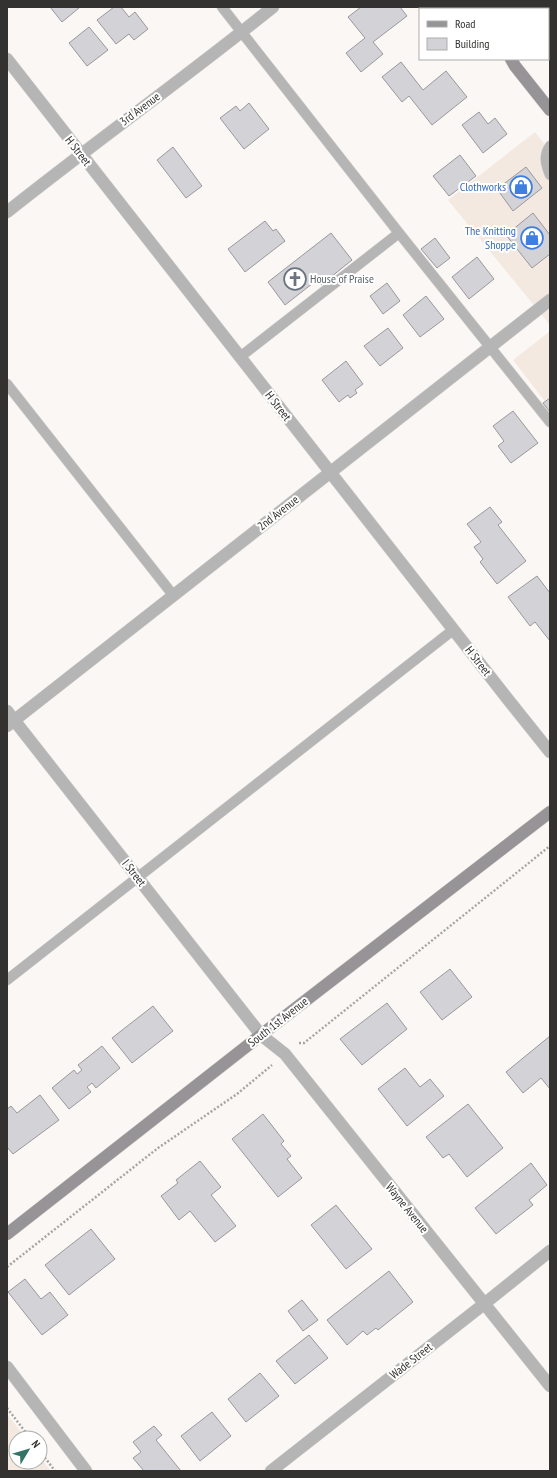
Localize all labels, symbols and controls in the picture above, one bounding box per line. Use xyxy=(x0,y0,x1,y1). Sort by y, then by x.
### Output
legend xyxy=(419,8,549,60)
text: Road xyxy=(455,16,475,31)
text: Building xyxy=(455,36,490,51)
street label: 3rd Avenue xyxy=(117,89,163,129)
street label: H Street xyxy=(62,133,95,169)
shop icon: Clothworks xyxy=(508,174,534,200)
place label: Clothworks xyxy=(460,179,506,194)
place label: The Knitting Shoppe xyxy=(465,223,516,252)
shop icon: The Knitting Shoppe xyxy=(519,225,545,251)
church icon: House of Praise xyxy=(282,266,308,292)
place label: House of Praise xyxy=(310,271,374,286)
street label: H Street xyxy=(262,388,295,424)
street label: 2nd Avenue xyxy=(254,492,301,533)
street label: H Street xyxy=(462,643,495,679)
street label: I Street xyxy=(119,856,150,890)
street label: South 1st Avenue xyxy=(245,994,311,1050)
street label: Wayne Avenue xyxy=(383,1180,432,1236)
street label: Wade Street xyxy=(386,1339,436,1382)
north arrow xyxy=(8,1430,48,1470)
text: N xyxy=(29,1437,43,1451)

